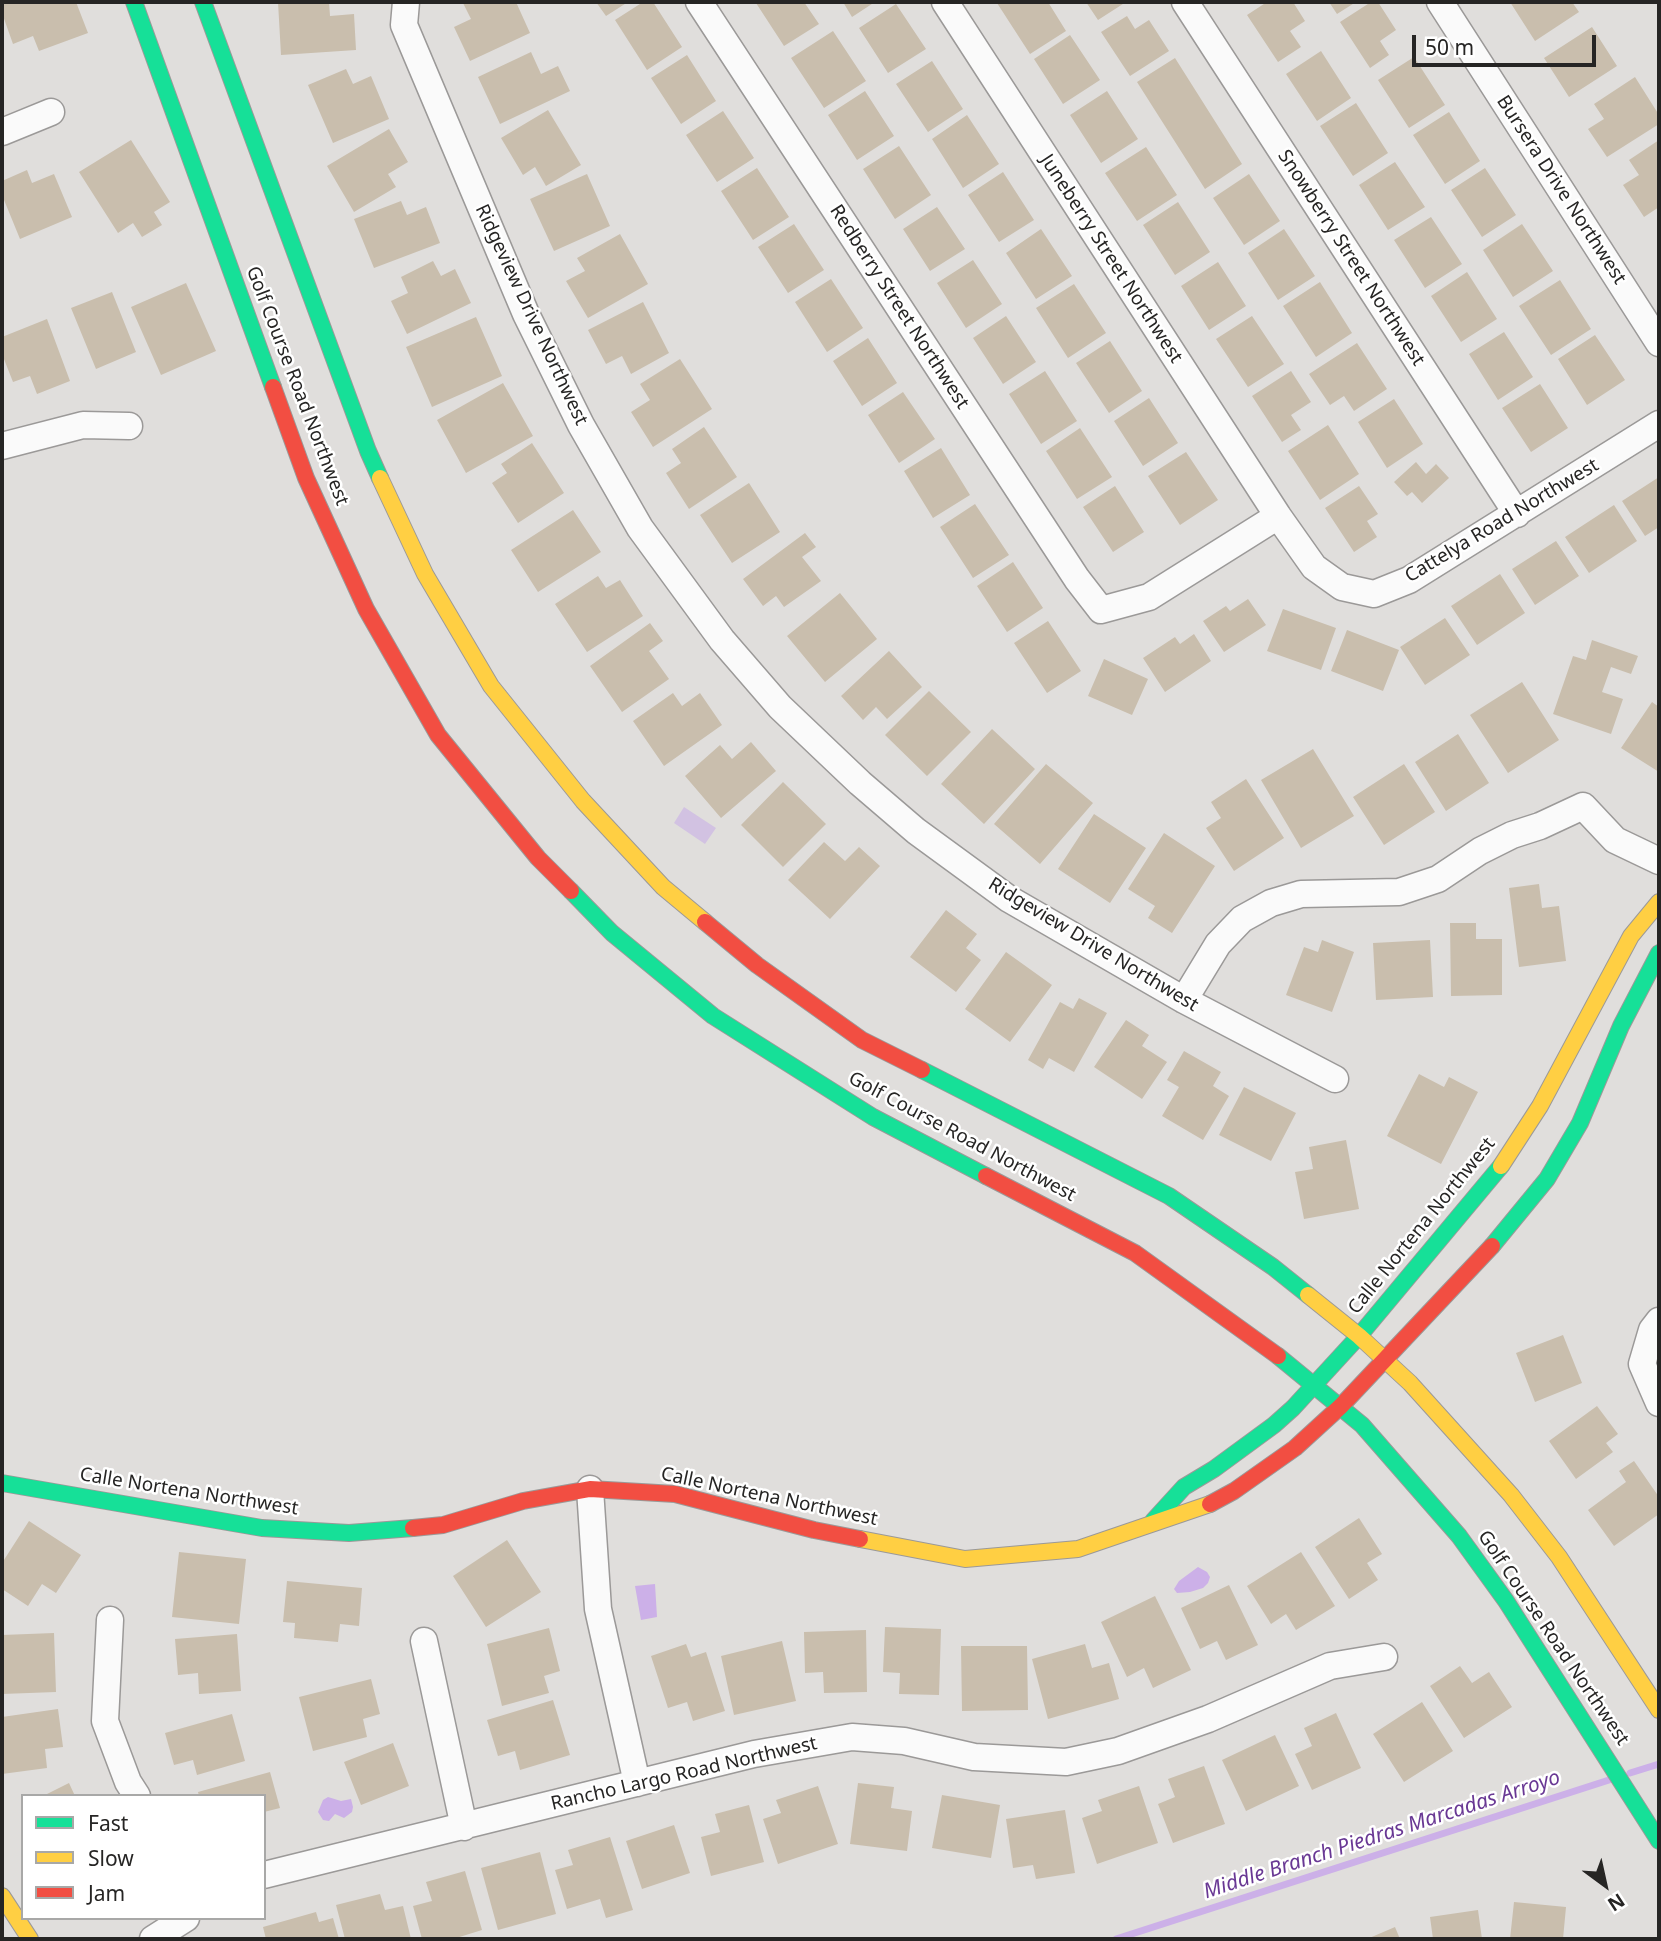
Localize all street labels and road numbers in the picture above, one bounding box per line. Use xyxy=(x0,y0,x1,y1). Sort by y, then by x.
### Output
street label: Bursera Drive Northwest xyxy=(1491,91,1631,289)
street label: Snowberry Street Northwest xyxy=(1273,146,1429,370)
street label: Juneberry Street Northwest xyxy=(1035,150,1187,368)
street label: Ridgeview Drive Northwest xyxy=(470,201,592,429)
street label: Redberry Street Northwest xyxy=(824,201,974,413)
street label: Golf Course Road Northwest xyxy=(241,263,353,509)
street label: Cattelya Road Northwest xyxy=(1401,454,1603,588)
street label: Ridgeview Drive Northwest xyxy=(984,873,1202,1017)
street label: Golf Course Road Northwest xyxy=(844,1067,1080,1207)
street label: Calle Nortena Northwest xyxy=(1344,1133,1500,1319)
street label: Calle Nortena Northwest xyxy=(78,1463,300,1521)
street label: Calle Nortena Northwest xyxy=(659,1463,879,1531)
street label: Golf Course Road Northwest xyxy=(1472,1526,1634,1750)
street label: Rancho Largo Road Northwest xyxy=(549,1732,819,1816)

